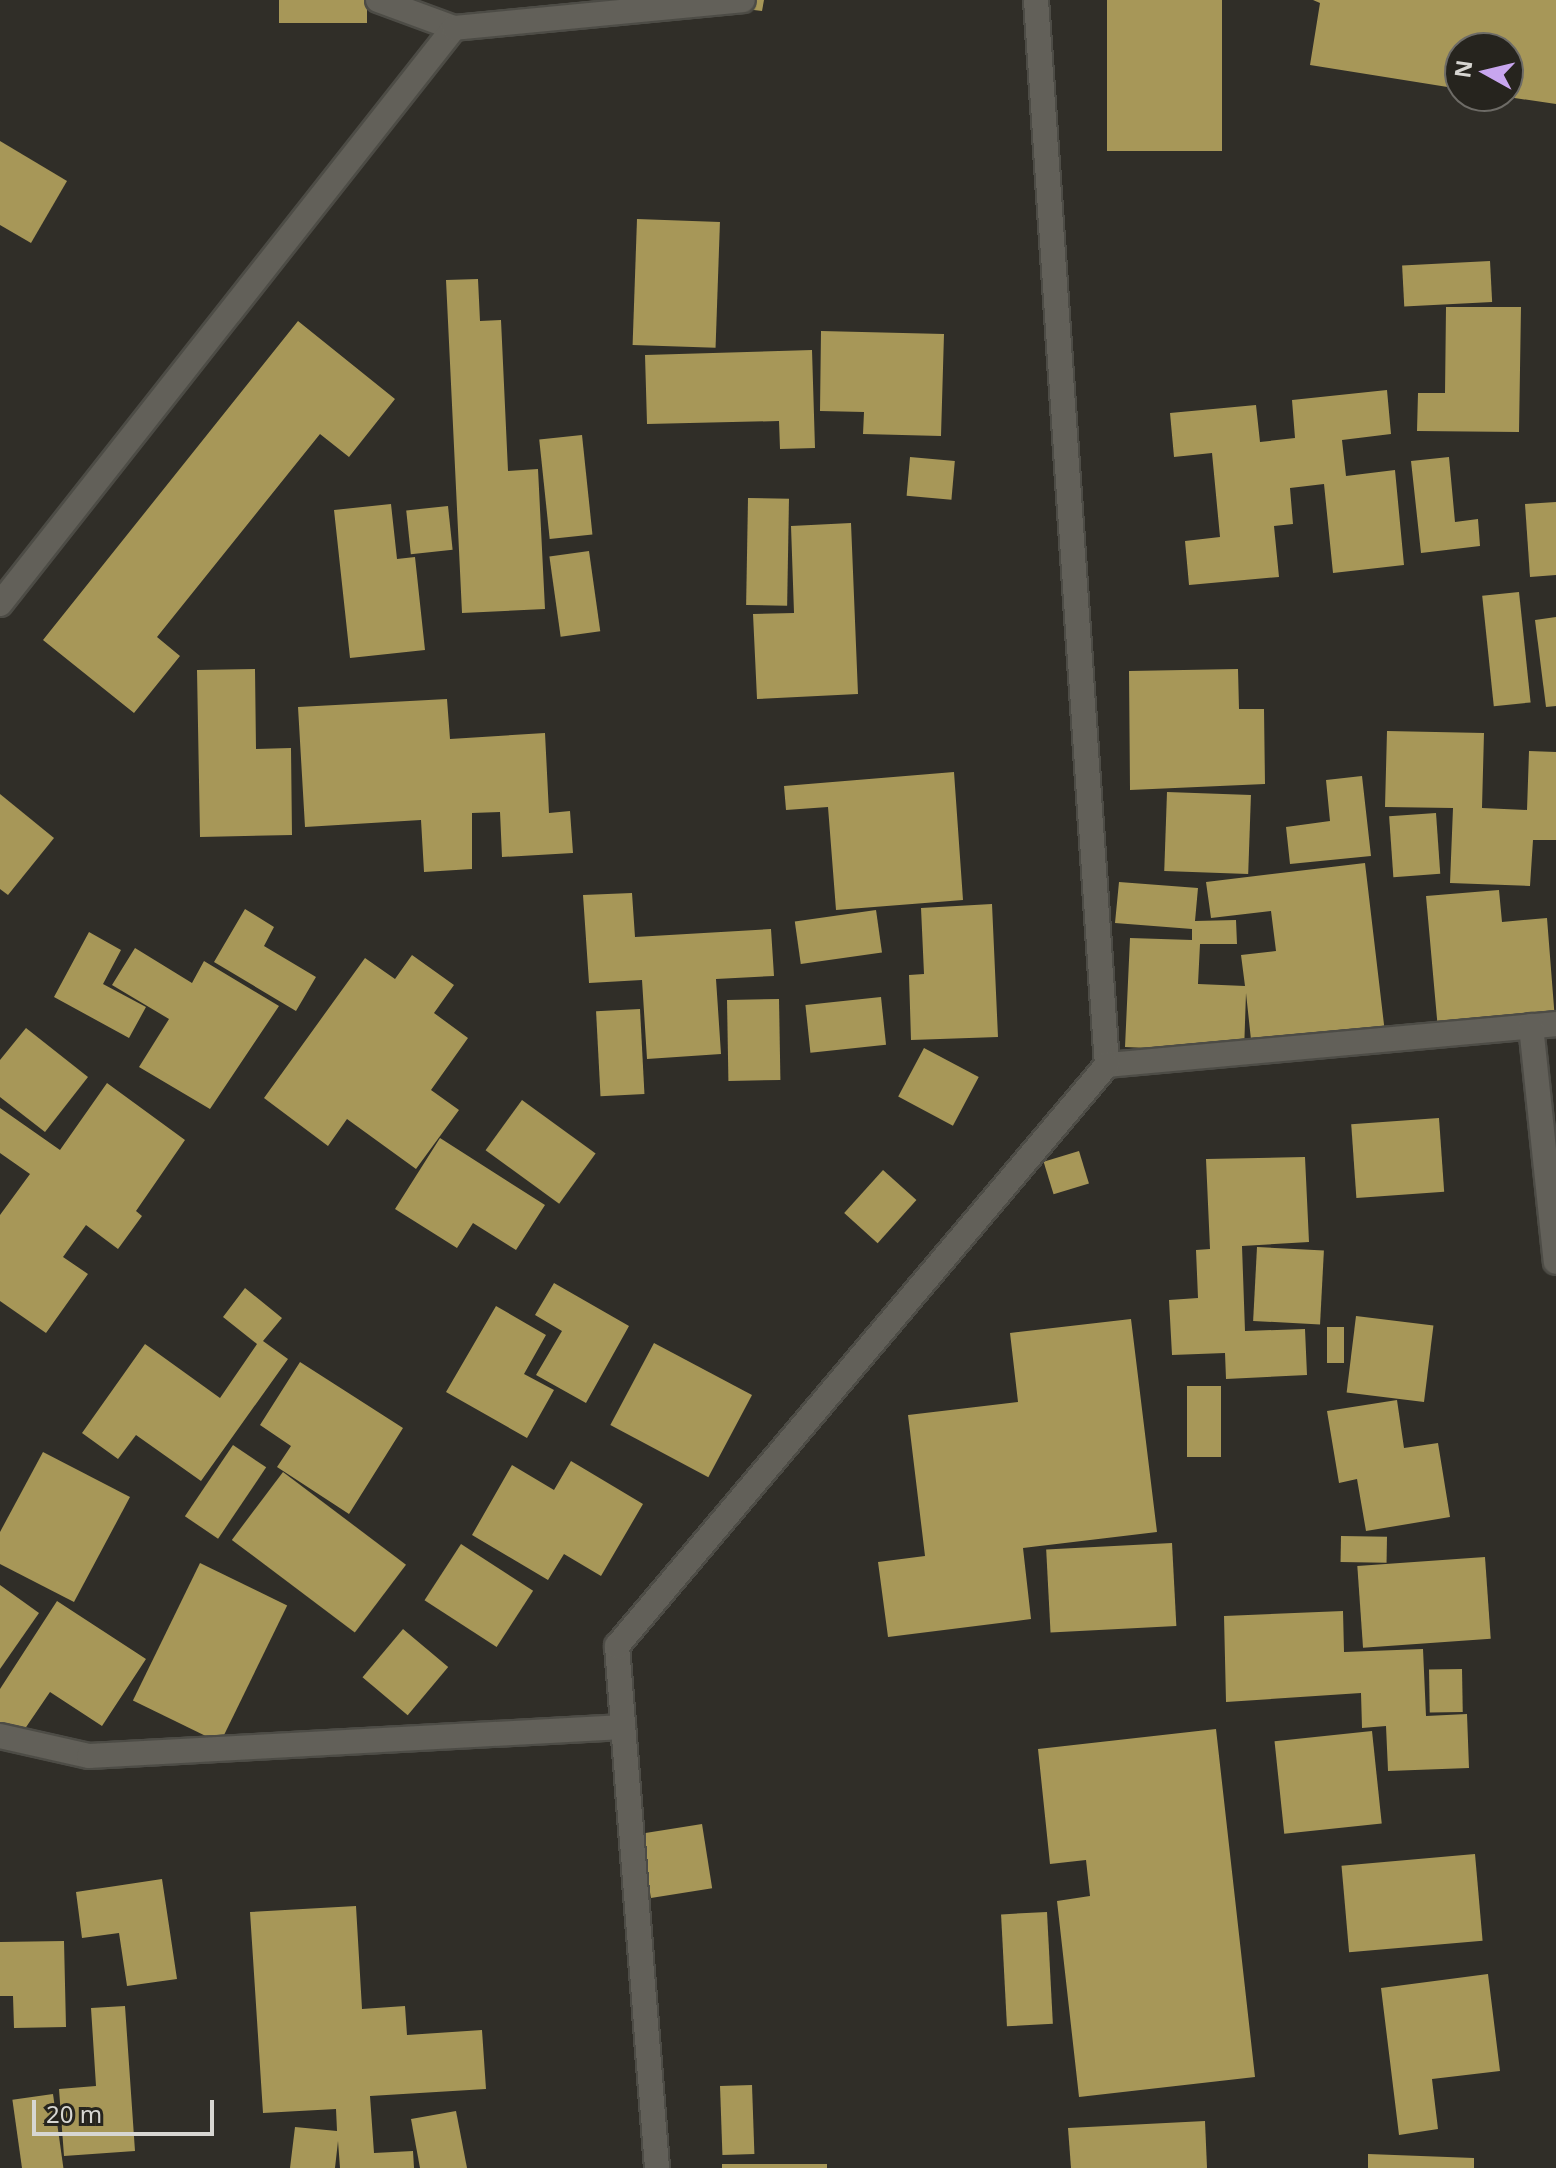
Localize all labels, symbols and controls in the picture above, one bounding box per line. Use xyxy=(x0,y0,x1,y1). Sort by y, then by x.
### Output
north arrow xyxy=(1444,32,1524,112)
text: N xyxy=(1446,58,1478,80)
scale bar xyxy=(36,2084,218,2134)
text: 20 m xyxy=(46,2097,102,2130)

